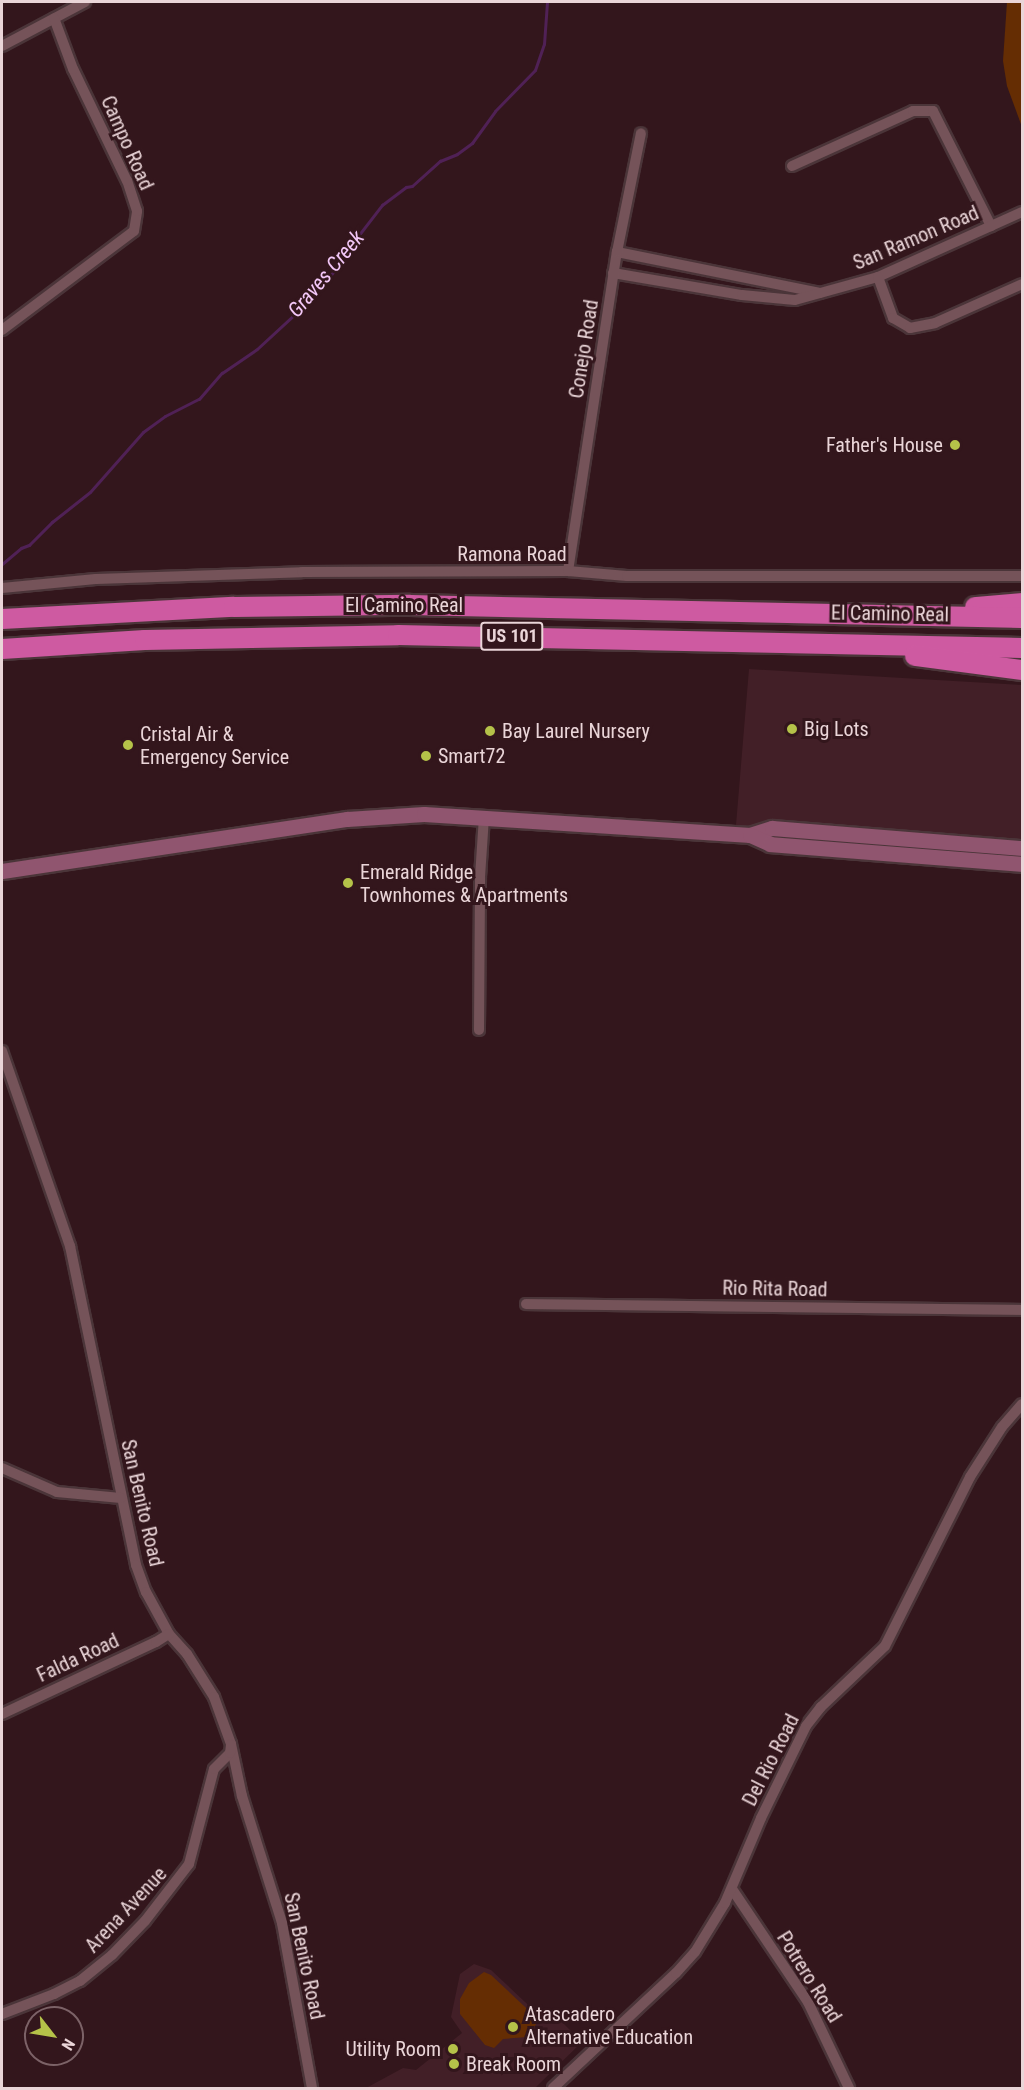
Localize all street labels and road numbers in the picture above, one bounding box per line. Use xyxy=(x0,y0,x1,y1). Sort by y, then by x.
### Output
street label: Campo Road xyxy=(96,92,158,194)
street label: San Ramon Road xyxy=(850,201,982,275)
street label: Conejo Road xyxy=(564,298,604,400)
street label: Ramona Road xyxy=(457,542,567,566)
street label: El Camino Real xyxy=(345,593,463,617)
street label: El Camino Real xyxy=(831,601,949,627)
road number: US 101 xyxy=(479,621,545,651)
street label: Rio Rita Road xyxy=(722,1276,828,1302)
street label: San Benito Road xyxy=(116,1437,168,1569)
street label: Falda Road xyxy=(33,1629,123,1687)
street label: Del Rio Road xyxy=(738,1710,804,1810)
street label: Arena Avenue xyxy=(80,1862,172,1958)
street label: San Benito Road xyxy=(279,1890,329,2022)
street label: Potrero Road xyxy=(772,1927,846,2027)

